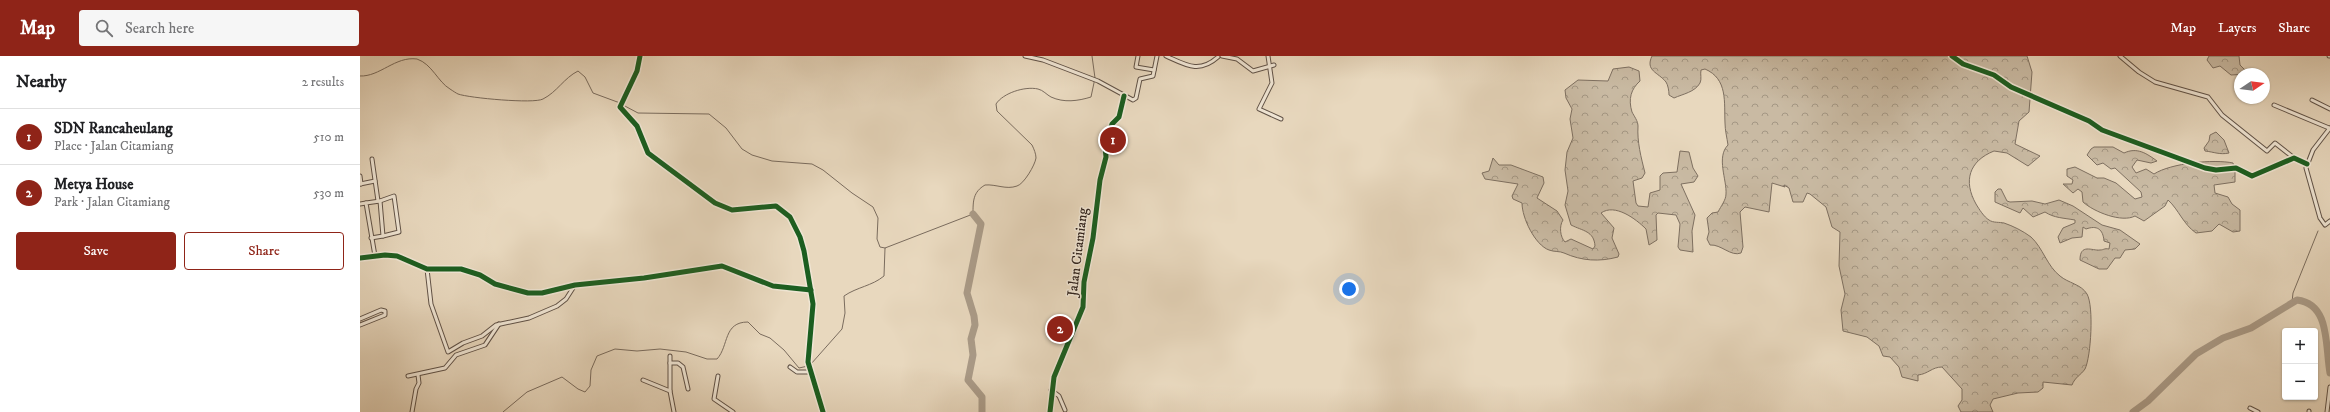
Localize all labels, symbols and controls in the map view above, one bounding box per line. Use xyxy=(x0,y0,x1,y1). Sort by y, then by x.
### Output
search box xyxy=(79,10,359,46)
text: Map xyxy=(20,17,55,40)
icon: search xyxy=(93,17,115,39)
text: Search here xyxy=(125,19,194,38)
text: Map xyxy=(2170,19,2196,37)
text: Layers xyxy=(2218,19,2256,37)
text: Share xyxy=(2278,19,2310,37)
north arrow xyxy=(2234,68,2270,104)
text: Nearby xyxy=(16,71,66,93)
text: 2 results xyxy=(302,74,344,90)
text: SDN Rancaheulang xyxy=(54,119,173,138)
pin: 1 xyxy=(1100,125,1126,155)
text: 1 xyxy=(27,129,31,145)
text: 510 m xyxy=(313,129,344,145)
text: Place · Jalan Citamiang xyxy=(54,138,173,154)
text: Metya House xyxy=(54,175,133,194)
text: 2 xyxy=(26,185,32,201)
text: 530 m xyxy=(313,185,344,201)
text: Park · Jalan Citamiang xyxy=(54,194,170,210)
street label: Jalan Citamiang xyxy=(1063,206,1092,299)
button: Save xyxy=(16,232,176,270)
button: Share xyxy=(184,232,344,270)
your location xyxy=(1339,279,1359,299)
pin: 2 xyxy=(1047,314,1073,344)
map controls xyxy=(2282,328,2318,400)
button: + xyxy=(2282,328,2318,364)
button: − xyxy=(2282,364,2318,400)

